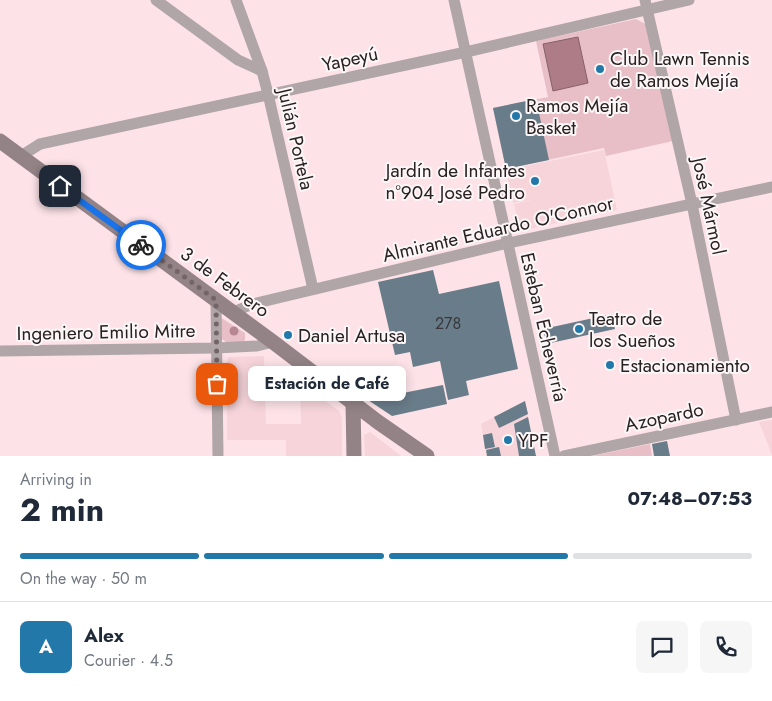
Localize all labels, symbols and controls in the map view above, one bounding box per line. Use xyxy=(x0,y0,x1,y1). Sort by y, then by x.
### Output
street label: Yapeyú xyxy=(320,40,380,78)
place label: Club Lawn Tennis de Ramos Mejía xyxy=(610,45,750,94)
marker: Club Lawn Tennis de Ramos Mejía xyxy=(594,63,606,75)
street label: Julián Portela xyxy=(271,83,321,192)
place label: Ramos Mejía Basket xyxy=(526,92,628,141)
marker: Ramos Mejía Basket xyxy=(510,110,522,122)
street label: José Mármol xyxy=(685,152,732,257)
place label: Jardín de Infantes n°904 José Pedro xyxy=(383,157,525,206)
pin xyxy=(39,165,81,207)
icon: home xyxy=(46,172,74,200)
marker: Jardín de Infantes n°904 José Pedro xyxy=(529,175,541,187)
street label: Almirante Eduardo O'Connor xyxy=(380,189,617,269)
courier xyxy=(116,220,166,270)
icon: bike xyxy=(127,231,155,259)
street label: 3 de Febrero xyxy=(175,240,275,324)
street label: Esteban Echeverría xyxy=(514,250,574,404)
place label: Teatro de los Sueños xyxy=(589,305,676,354)
house number: 278 xyxy=(435,312,461,335)
street label: Ingeniero Emilio Mitre xyxy=(16,317,196,347)
place label: Daniel Artusa xyxy=(298,322,405,349)
marker: Teatro de los Sueños xyxy=(573,323,585,335)
marker: Daniel Artusa xyxy=(282,329,294,341)
place label: Estacionamiento xyxy=(620,352,750,379)
marker: Estacionamiento xyxy=(604,359,616,371)
pin xyxy=(196,363,238,405)
callout: Estación de Café xyxy=(247,366,404,402)
icon: bag xyxy=(203,370,231,398)
text: Estación de Café xyxy=(265,372,389,395)
street label: Azopardo xyxy=(622,395,706,439)
place label: YPF xyxy=(518,427,549,454)
marker: YPF xyxy=(502,434,514,446)
text: Arriving in xyxy=(20,468,92,491)
text: 07:48–07:53 xyxy=(628,485,752,512)
text: 2 min xyxy=(20,487,104,533)
text: On the way · 50 m xyxy=(20,567,147,590)
button: chat xyxy=(636,621,688,673)
button: phone xyxy=(700,621,752,673)
text: Alex xyxy=(84,622,124,649)
text: A xyxy=(39,633,53,660)
text: Courier · 4.5 xyxy=(84,649,173,672)

